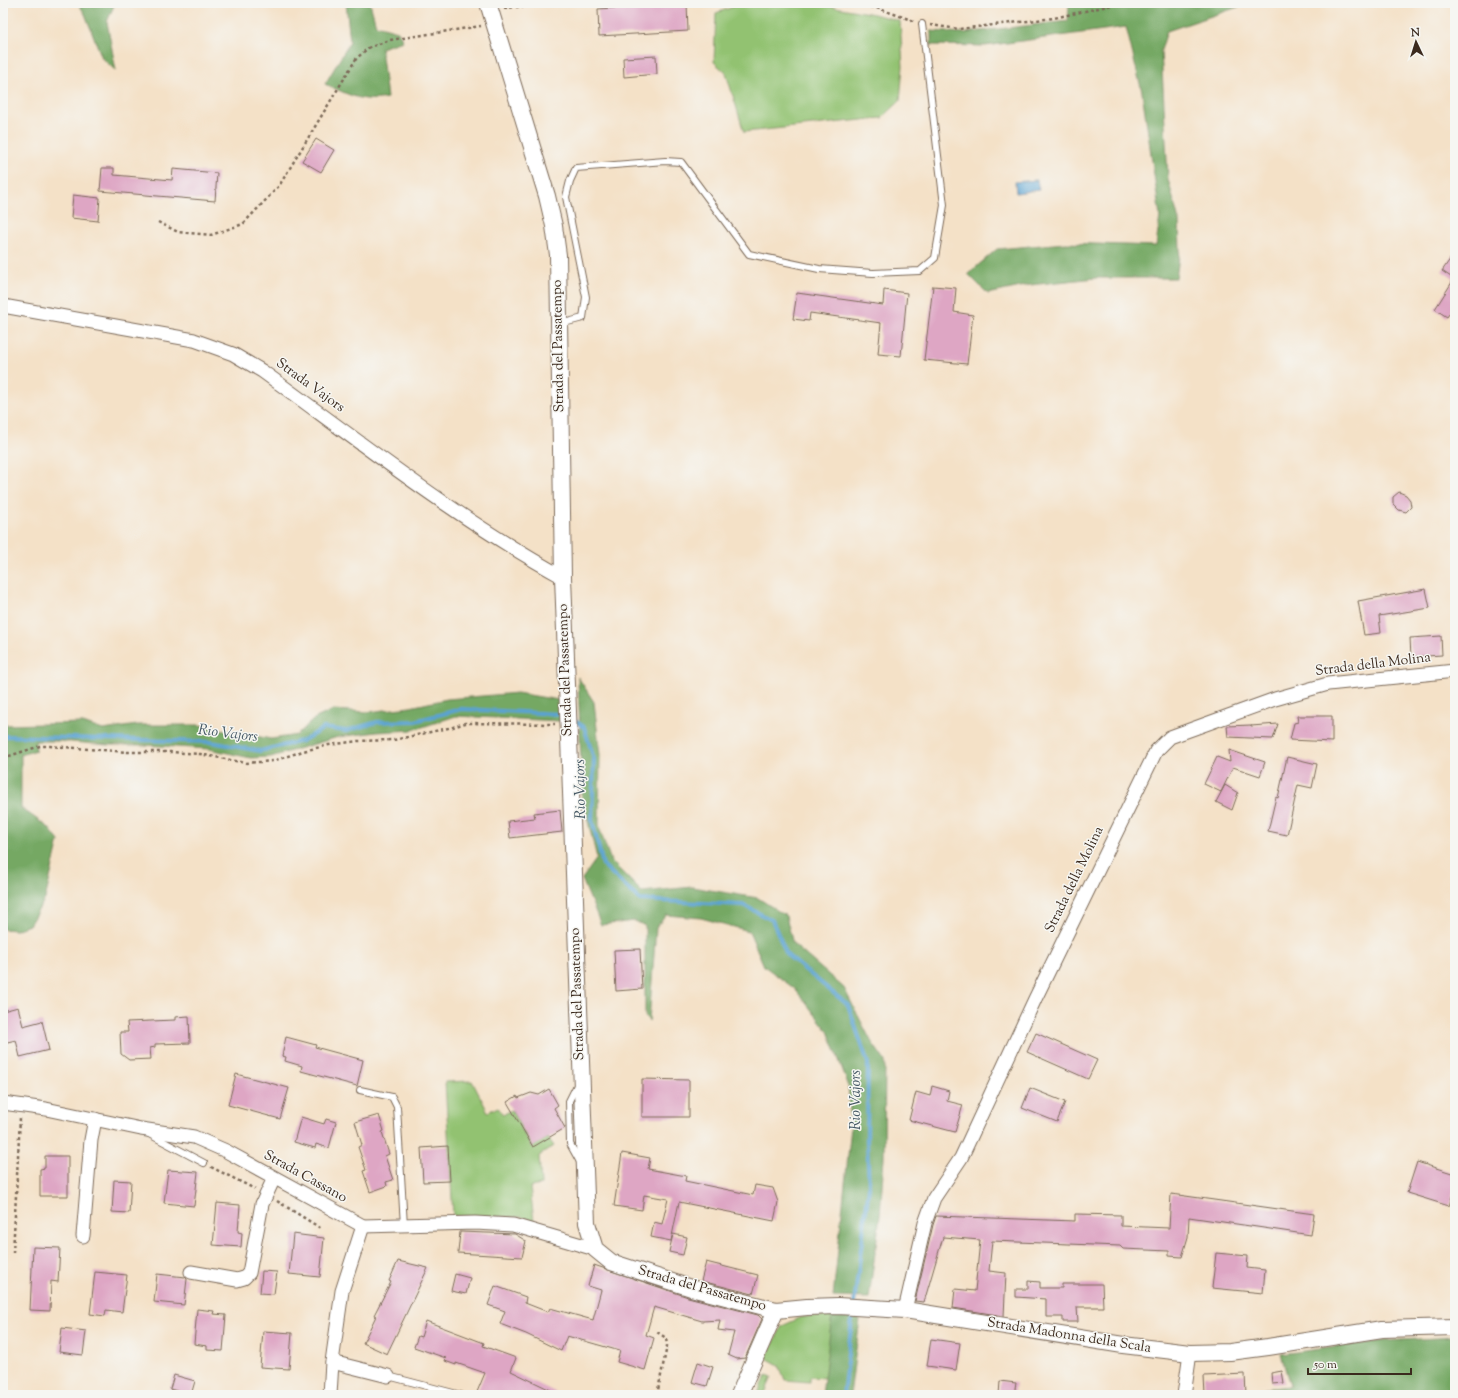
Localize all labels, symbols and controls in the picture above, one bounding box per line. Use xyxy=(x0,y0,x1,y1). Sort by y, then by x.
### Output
north arrow xyxy=(1396,22,1436,62)
text: N xyxy=(1409,25,1421,41)
street label: Strada del Passatempo xyxy=(548,279,570,413)
street label: Strada Vajors xyxy=(271,354,349,418)
street label: Strada del Passatempo xyxy=(554,603,578,737)
street label: Strada della Molina xyxy=(1314,648,1432,682)
water label: Rio Vajors xyxy=(197,720,259,748)
water label: Rio Vajors xyxy=(570,759,592,819)
street label: Strada della Molina xyxy=(1041,823,1110,937)
street label: Strada del Passatempo xyxy=(566,927,590,1061)
water label: Rio Vajors xyxy=(846,1070,867,1130)
street label: Strada Cassano xyxy=(260,1146,351,1208)
street label: Strada del Passatempo xyxy=(635,1261,769,1317)
street label: Strada Madonna della Scala xyxy=(986,1313,1153,1359)
scale bar xyxy=(1308,1350,1411,1376)
text: 50 m xyxy=(1313,1356,1337,1374)

